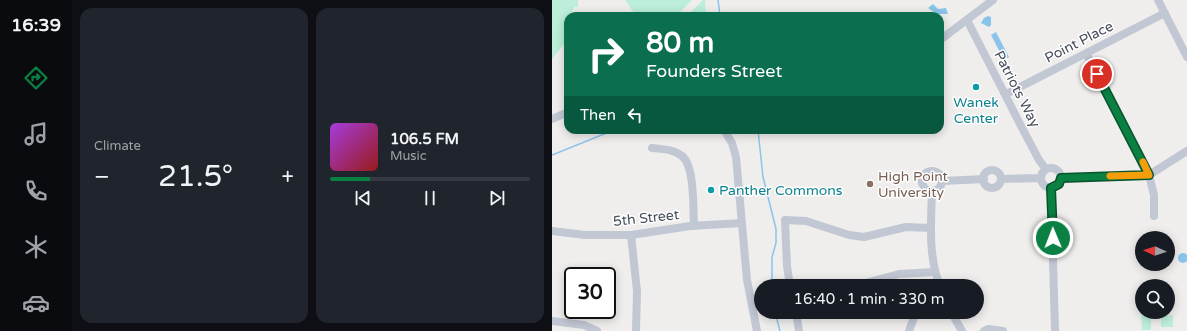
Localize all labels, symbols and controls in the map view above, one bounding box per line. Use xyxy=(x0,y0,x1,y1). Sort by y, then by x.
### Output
text: 16:39 xyxy=(11,14,61,36)
street label: Point Place xyxy=(1042,17,1116,67)
text: 80 m xyxy=(646,26,714,60)
icon: right xyxy=(580,28,632,80)
street label: Patriots Way xyxy=(990,48,1044,131)
pin xyxy=(1080,57,1114,91)
text: Founders Street xyxy=(646,60,782,82)
icon: arrive xyxy=(1086,63,1108,85)
icon: directions xyxy=(22,64,50,92)
marker: Wanek Center xyxy=(971,82,981,92)
place label: Wanek Center xyxy=(953,94,999,127)
icon: left xyxy=(624,104,646,126)
text: Then xyxy=(580,106,616,124)
icon: music xyxy=(22,120,50,148)
text: 106.5 FM xyxy=(390,130,459,148)
text: Climate xyxy=(94,138,141,154)
text: Music xyxy=(390,148,427,164)
text: 21.5° xyxy=(158,158,233,195)
text: − xyxy=(94,164,110,190)
text: + xyxy=(282,164,294,190)
place label: High Point University xyxy=(878,168,948,201)
icon: phone xyxy=(22,177,50,205)
marker: High Point University xyxy=(865,179,875,189)
place label: Panther Commons xyxy=(719,182,843,199)
marker: Panther Commons xyxy=(706,185,716,195)
icon: previous xyxy=(352,187,374,209)
icon: pause xyxy=(419,187,441,209)
icon: next xyxy=(486,187,508,209)
street label: 5th Street xyxy=(612,206,681,230)
position arrow xyxy=(1032,217,1074,259)
north arrow xyxy=(1135,231,1175,271)
map controls xyxy=(1135,231,1175,319)
icon: climate xyxy=(22,233,50,261)
speed limit sign: 30 xyxy=(564,267,616,319)
button: search xyxy=(1135,279,1175,319)
icon: car xyxy=(22,289,50,317)
text: 16:40 · 1 min · 330 m xyxy=(794,290,944,308)

